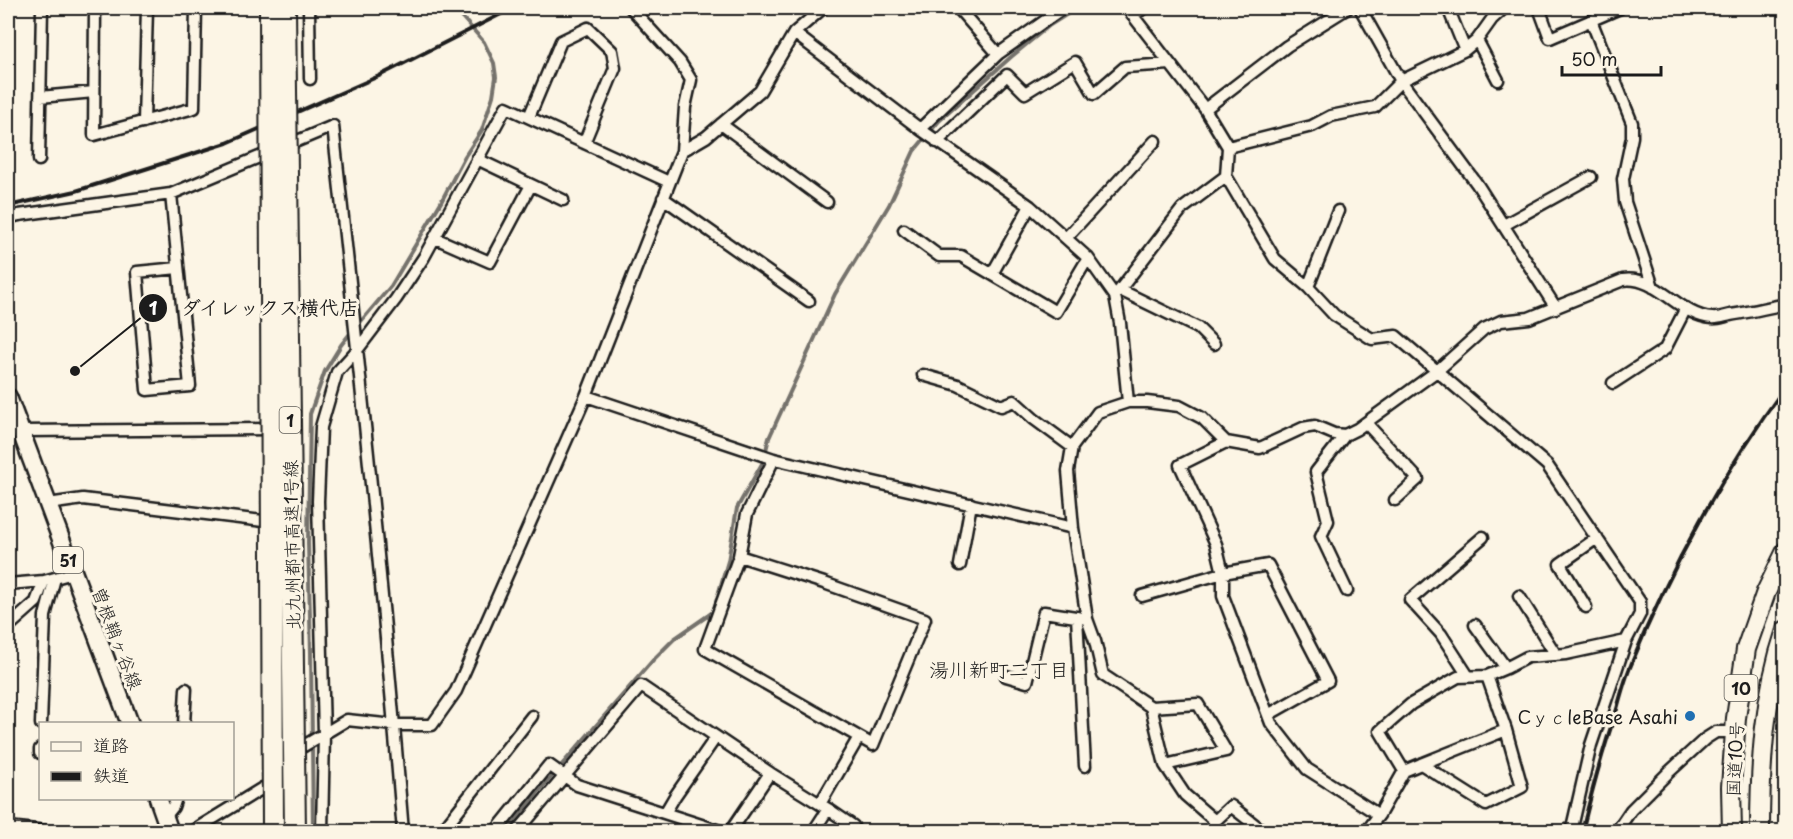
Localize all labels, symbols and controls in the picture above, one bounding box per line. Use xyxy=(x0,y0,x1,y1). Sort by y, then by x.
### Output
scale bar xyxy=(1562,39,1661,77)
text: 50 m xyxy=(1571,45,1618,72)
callout: ダイレックス横代店 xyxy=(138,289,372,327)
text: ダイレックス横代店 xyxy=(181,292,359,322)
text: 1 xyxy=(149,294,158,321)
road number: 1 xyxy=(280,407,300,433)
street label: 北九州都市高速1号線 xyxy=(276,460,306,630)
road number: 51 xyxy=(53,547,83,573)
street label: 曽根鞘ヶ谷線 xyxy=(86,583,150,693)
district label: 湯川新町二丁目 xyxy=(929,654,1069,684)
road number: 10 xyxy=(1724,675,1758,701)
place label: CｙｃleBase Asahi xyxy=(1517,703,1678,730)
marker: CｙｃleBase Asahi xyxy=(1683,709,1697,723)
street label: 国道10号 xyxy=(1719,721,1749,797)
legend xyxy=(39,722,234,800)
text: 道路 xyxy=(93,731,129,758)
text: 鉄道 xyxy=(93,761,129,788)

